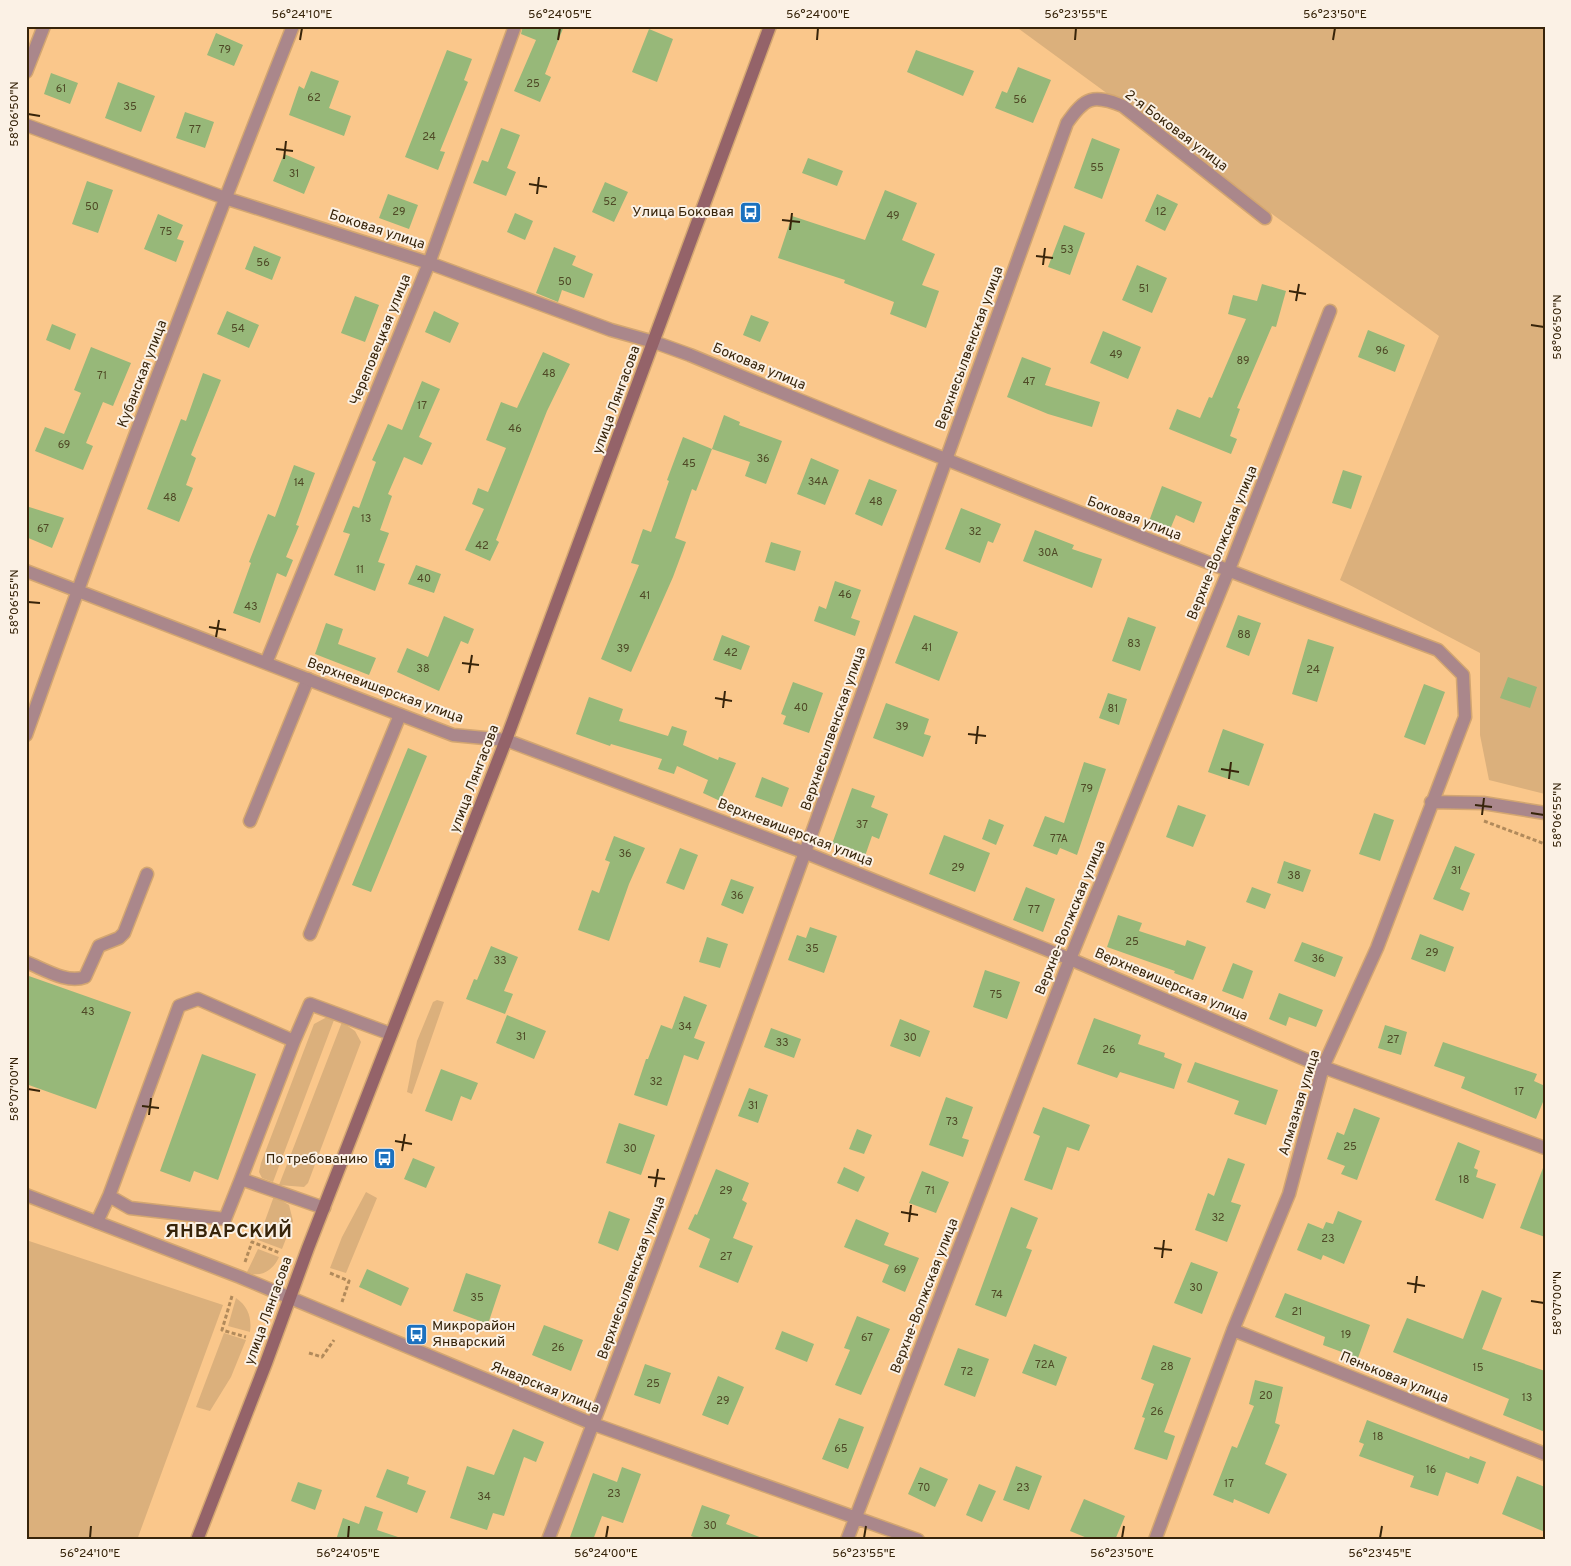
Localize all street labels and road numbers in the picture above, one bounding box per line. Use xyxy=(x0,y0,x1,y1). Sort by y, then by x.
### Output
street label: 2-я Боковая улица xyxy=(1121,87,1231,175)
street label: Боковая улица xyxy=(327,207,427,253)
street label: Верхнесылвенская улица xyxy=(933,264,1007,432)
street label: Череповецкая улица xyxy=(347,272,415,408)
street label: Кубанская улица xyxy=(115,318,171,430)
street label: Боковая улица xyxy=(710,340,808,394)
street label: улица Лянгасова xyxy=(589,343,645,457)
street label: Верхне-Волжская улица xyxy=(1184,463,1262,623)
street label: Боковая улица xyxy=(1084,493,1184,545)
street label: Верхнесылвенская улица xyxy=(798,645,870,813)
street label: Верхневишерская улица xyxy=(305,655,465,727)
street label: улица Лянгасова xyxy=(447,723,503,835)
street label: Верхневишерская улица xyxy=(715,796,875,870)
street label: Верхне-Волжская улица xyxy=(1032,838,1110,998)
street label: Верхневишерская улица xyxy=(1092,945,1250,1025)
street label: Алмазная улица xyxy=(1276,1048,1324,1158)
street label: Верхнесылвенская улица xyxy=(595,1194,669,1362)
street label: Верхне-Волжская улица xyxy=(888,1216,962,1376)
street label: улица Лянгасова xyxy=(241,1254,297,1368)
street label: Пеньковая улица xyxy=(1337,1348,1451,1408)
street label: Январская улица xyxy=(488,1358,602,1418)

